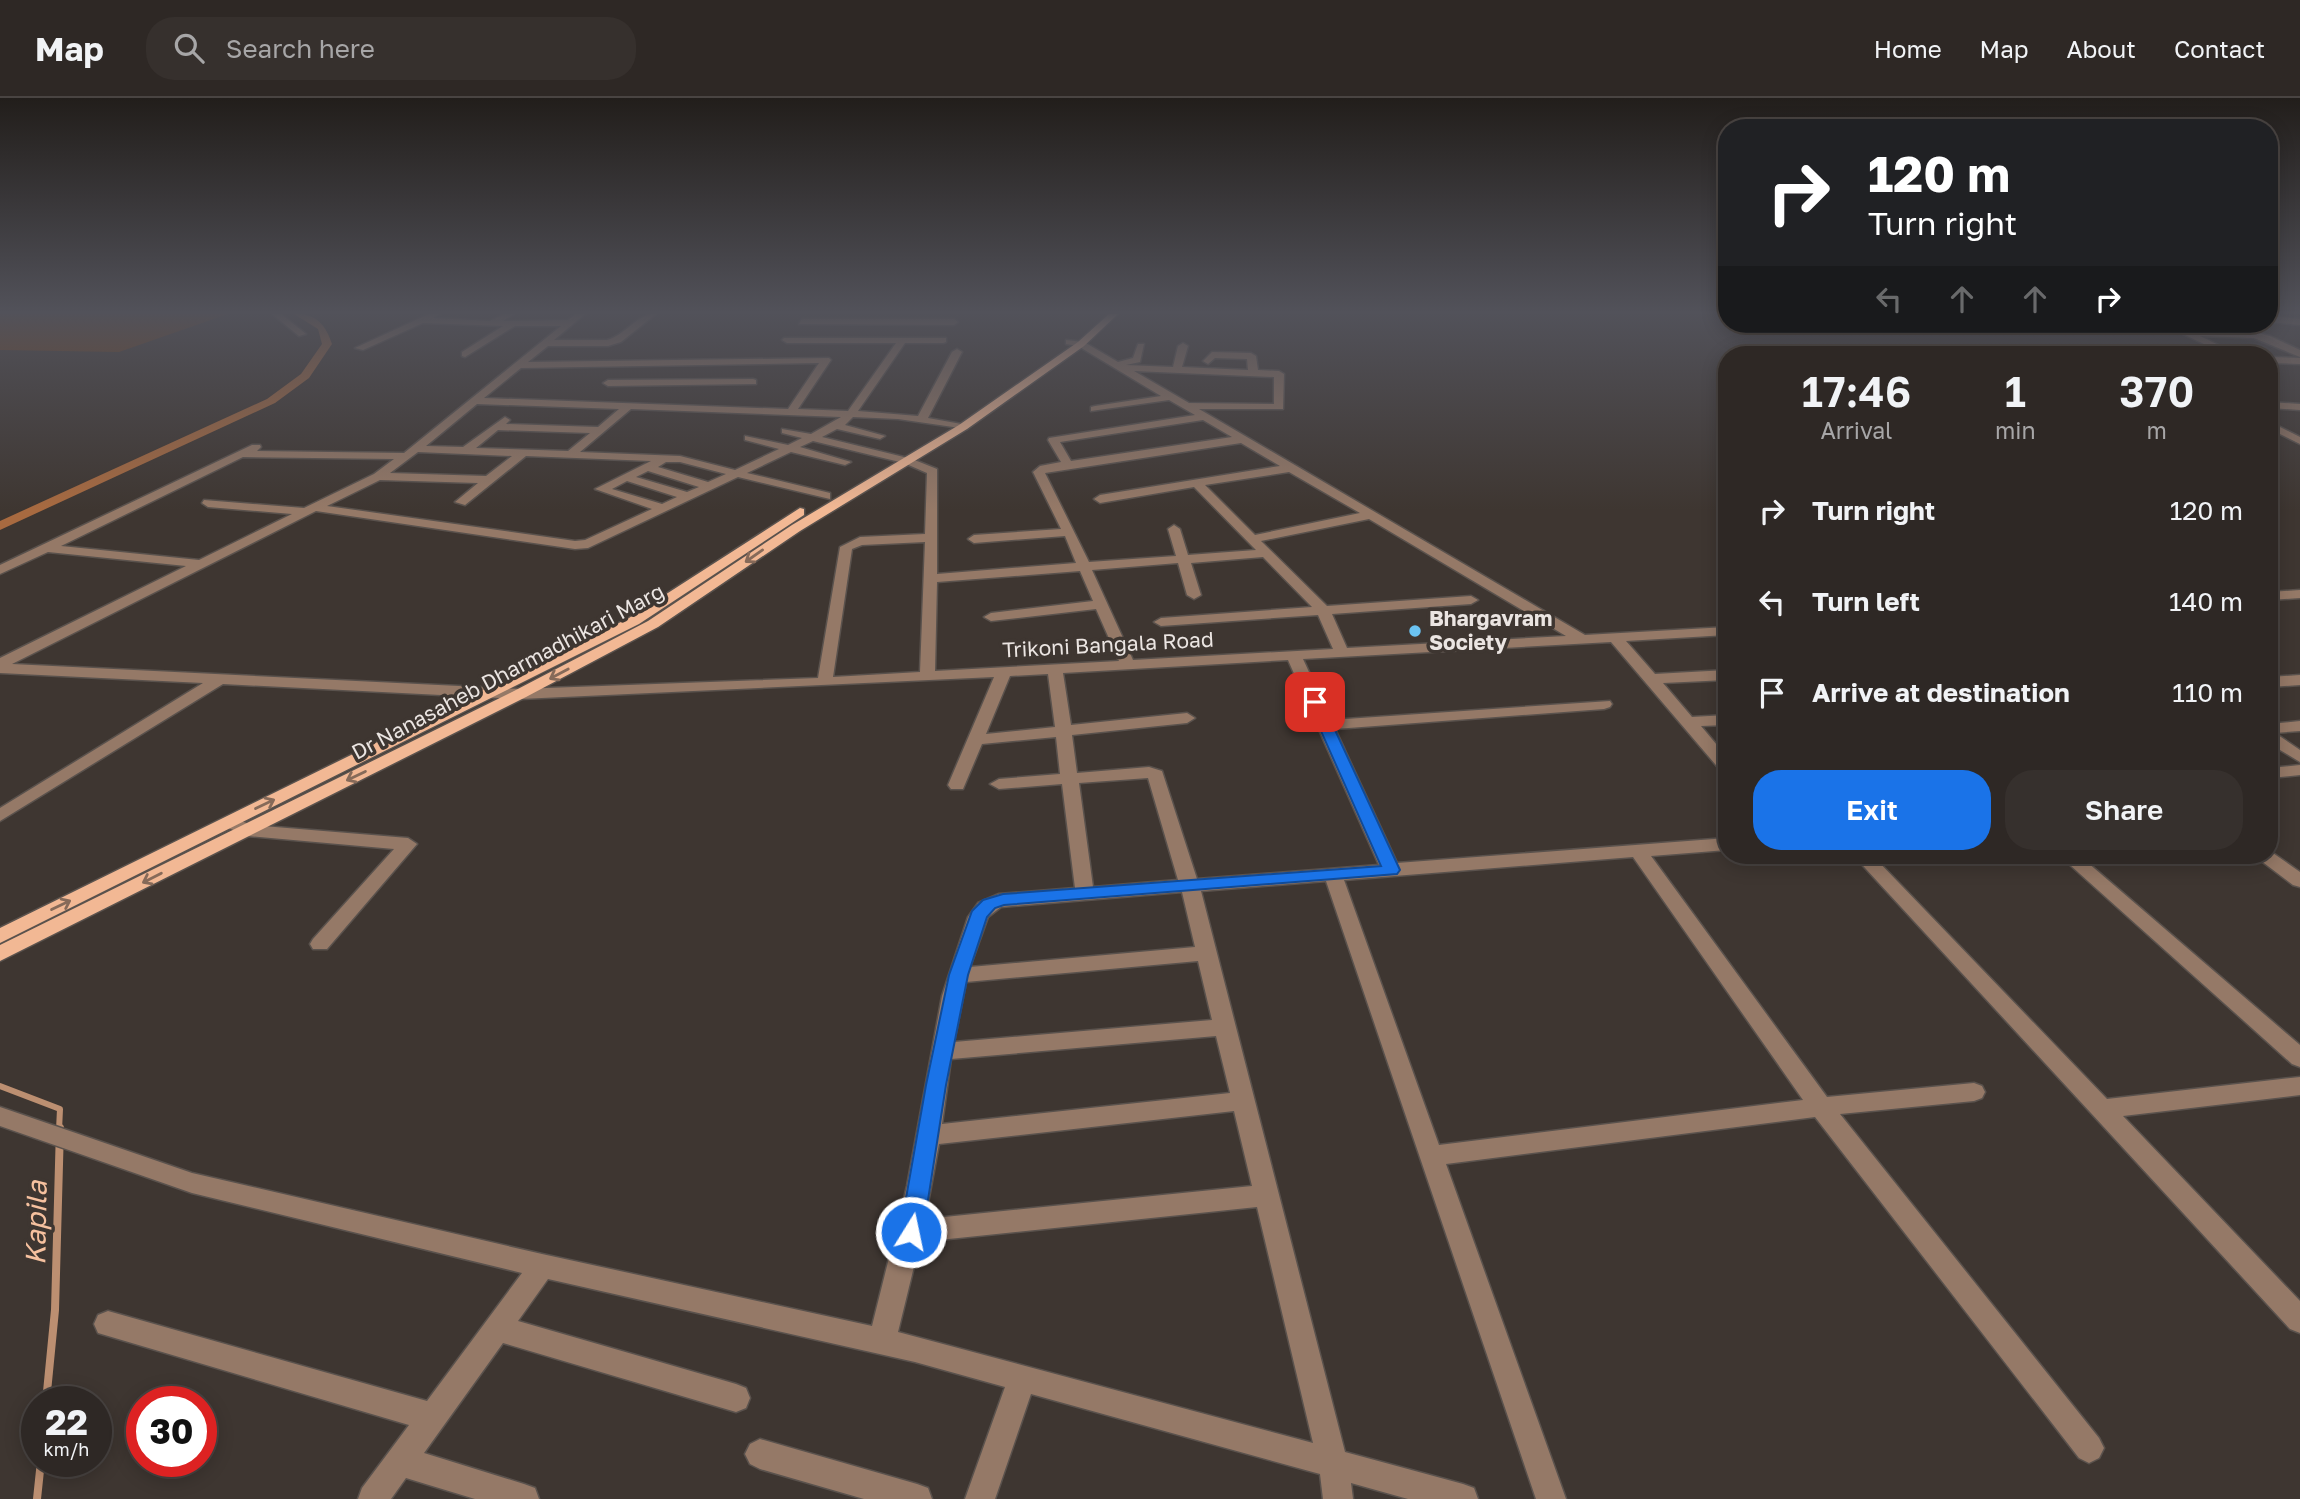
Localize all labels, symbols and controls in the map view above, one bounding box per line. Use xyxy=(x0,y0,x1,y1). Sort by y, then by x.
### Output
search box xyxy=(146,17,636,80)
text: Map xyxy=(35,29,104,68)
icon: search xyxy=(170,29,208,67)
text: Search here xyxy=(226,33,375,64)
text: Home xyxy=(1874,34,1942,63)
text: Map xyxy=(1980,34,2029,63)
text: About xyxy=(2067,34,2136,63)
text: Contact xyxy=(2174,34,2265,63)
text: 120 m xyxy=(1868,144,2010,203)
icon: right xyxy=(1753,147,1844,238)
text: Turn right xyxy=(1868,204,2017,242)
icon: left xyxy=(1870,280,1908,318)
icon: ahead xyxy=(1943,280,1981,318)
icon: ahead xyxy=(2016,280,2054,318)
icon: right xyxy=(2089,280,2127,318)
text: 17:46 xyxy=(1802,366,1911,416)
text: 1 xyxy=(2005,366,2026,416)
text: 370 xyxy=(2119,366,2194,416)
text: Arrival xyxy=(1820,416,1892,444)
text: min xyxy=(1995,416,2036,444)
text: m xyxy=(2147,416,2167,444)
icon: right xyxy=(1753,492,1791,530)
text: Turn right xyxy=(1812,495,1935,526)
text: 120 m xyxy=(2170,495,2243,526)
one-way arrow xyxy=(744,550,764,564)
street label: Dr Nanasaheb Dharmadhikari Marg xyxy=(347,577,668,765)
icon: left xyxy=(1753,583,1791,621)
text: Turn left xyxy=(1812,586,1920,617)
text: 140 m xyxy=(2169,586,2243,617)
place label: Bhargavram Society xyxy=(1429,605,1552,655)
marker: Bhargavram Society xyxy=(1407,623,1423,639)
street label: Trikoni Bangala Road xyxy=(1002,625,1214,663)
one-way arrow xyxy=(549,667,570,681)
pin xyxy=(1285,672,1345,732)
icon: arrive xyxy=(1753,674,1791,712)
text: Arrive at destination xyxy=(1812,677,2070,708)
text: 110 m xyxy=(2172,677,2243,708)
icon: arrive xyxy=(1296,683,1334,721)
one-way arrow xyxy=(346,770,367,783)
button: Exit xyxy=(1753,770,1991,850)
button: Share xyxy=(2005,770,2243,850)
one-way arrow xyxy=(254,797,275,811)
one-way arrow xyxy=(142,871,163,885)
one-way arrow xyxy=(50,898,71,912)
water label: Kapila xyxy=(18,1179,53,1265)
position arrow xyxy=(874,1195,948,1269)
speed limit sign: 30 xyxy=(126,1386,217,1477)
text: 22 xyxy=(45,1401,88,1443)
text: km/h xyxy=(44,1438,89,1460)

